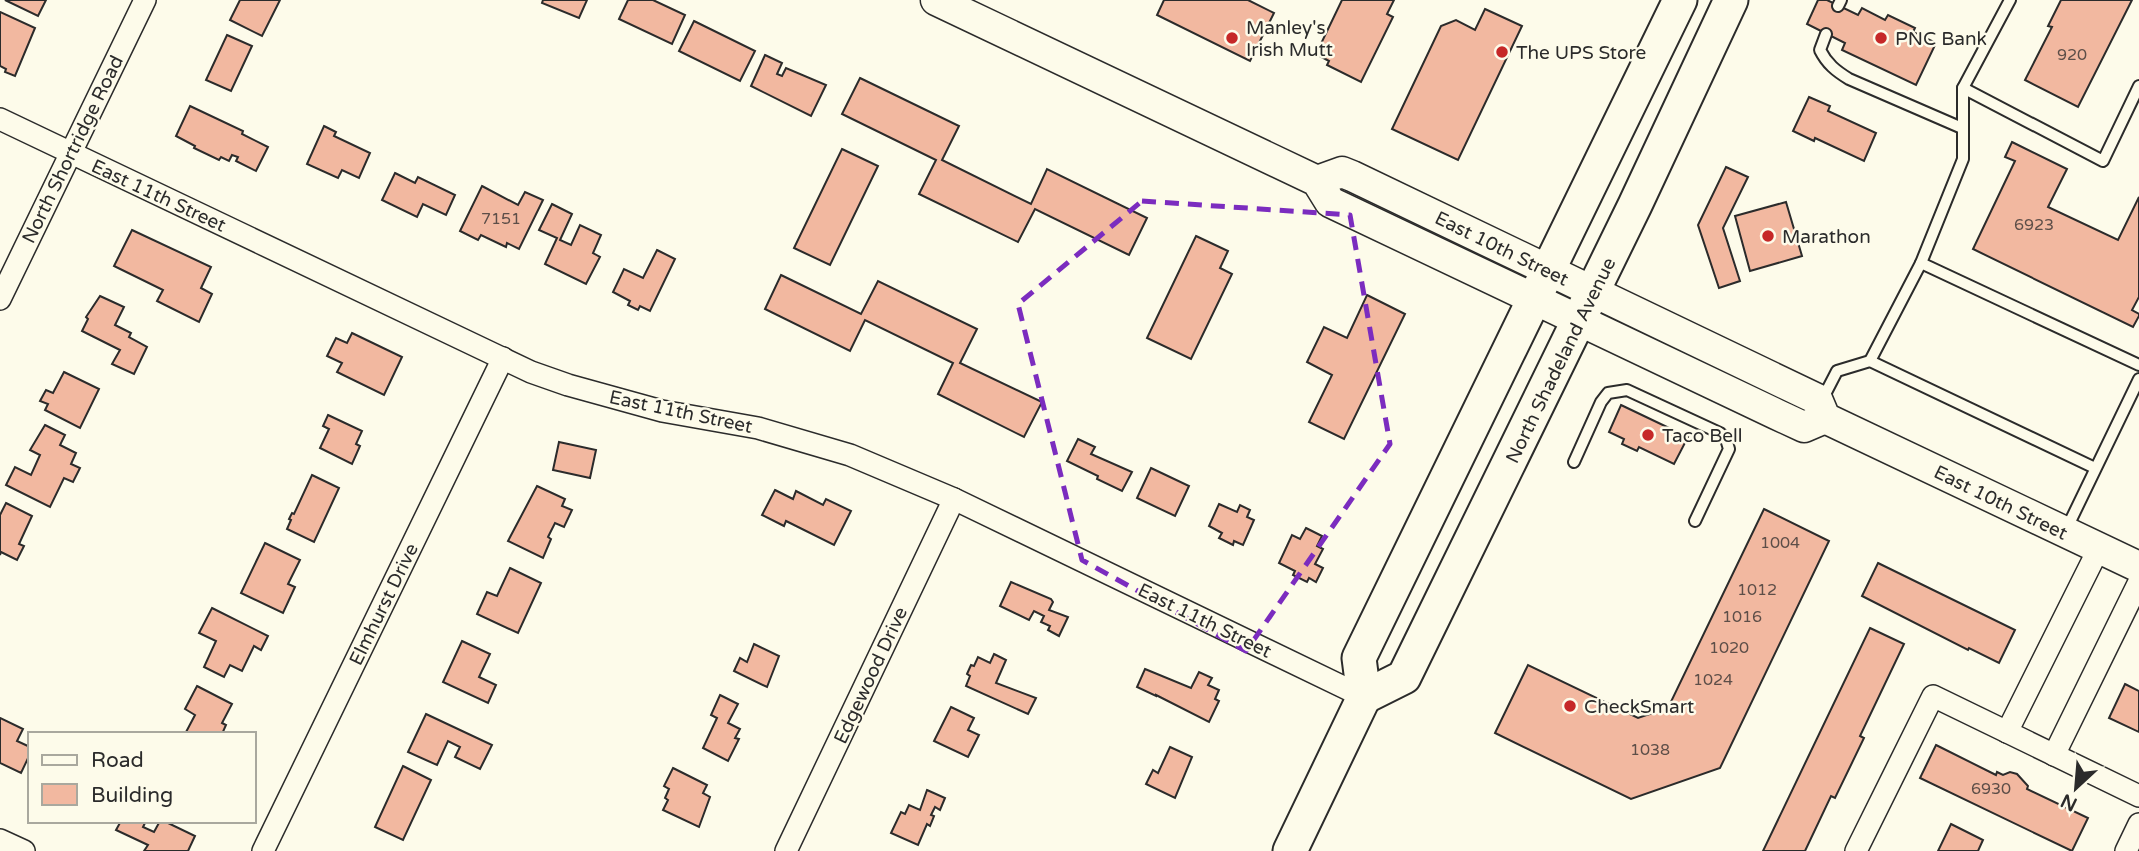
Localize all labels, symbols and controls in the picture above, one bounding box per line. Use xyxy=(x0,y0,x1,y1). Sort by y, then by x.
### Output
place label: Manley's Irish Mutt xyxy=(1246,17,1333,61)
place label: PNC Bank xyxy=(1895,28,1987,50)
marker: Manley's Irish Mutt xyxy=(1224,30,1240,46)
marker: PNC Bank xyxy=(1873,30,1889,46)
place label: The UPS Store xyxy=(1516,42,1646,64)
marker: The UPS Store xyxy=(1494,44,1510,60)
house number: 920 xyxy=(2057,45,2087,65)
street label: North Shortridge Road xyxy=(18,52,128,247)
street label: East 11th Street xyxy=(88,155,229,237)
street label: East 10th Street xyxy=(1431,207,1572,291)
house number: 7151 xyxy=(481,209,521,229)
house number: 6923 xyxy=(2014,215,2054,235)
place label: Marathon xyxy=(1782,226,1871,248)
marker: Marathon xyxy=(1760,228,1776,244)
street label: North Shadeland Avenue xyxy=(1501,254,1620,467)
street label: East 11th Street xyxy=(607,386,754,438)
place label: Taco Bell xyxy=(1662,425,1743,447)
marker: Taco Bell xyxy=(1640,427,1656,443)
street label: East 10th Street xyxy=(1930,461,2071,545)
house number: 1004 xyxy=(1760,533,1800,553)
street label: Elmhurst Drive xyxy=(345,540,423,669)
street label: East 11th Street xyxy=(1134,579,1275,663)
house number: 1012 xyxy=(1737,580,1777,600)
street label: Edgewood Drive xyxy=(830,604,912,747)
house number: 1016 xyxy=(1722,607,1762,627)
house number: 1020 xyxy=(1709,638,1749,658)
house number: 1024 xyxy=(1693,670,1733,690)
place label: CheckSmart xyxy=(1584,696,1694,718)
marker: CheckSmart xyxy=(1562,698,1578,714)
legend xyxy=(28,732,256,823)
house number: 1038 xyxy=(1630,740,1670,760)
text: Road xyxy=(91,748,144,773)
north arrow xyxy=(2041,753,2111,823)
house number: 6930 xyxy=(1971,779,2011,799)
text: Building xyxy=(91,783,173,808)
text: N xyxy=(2057,789,2081,816)

